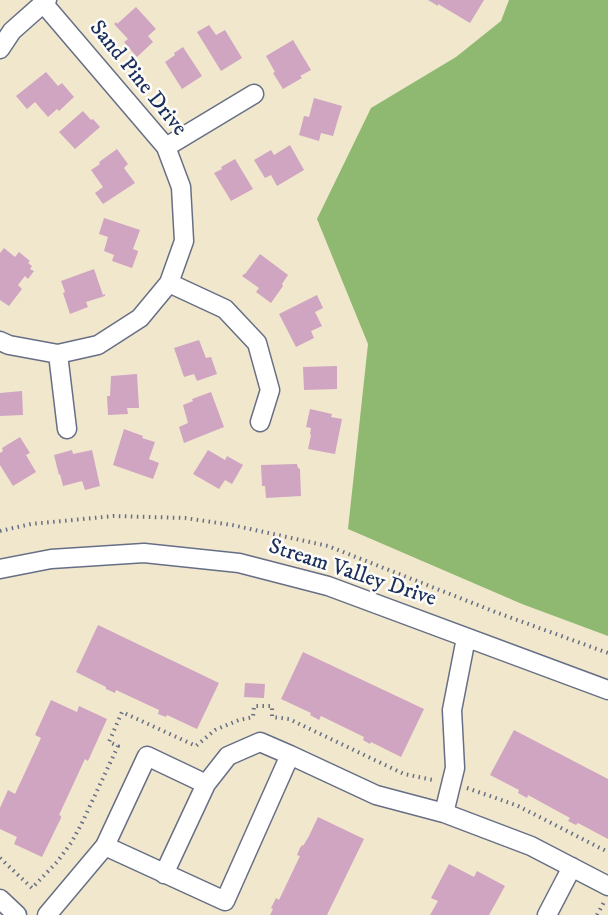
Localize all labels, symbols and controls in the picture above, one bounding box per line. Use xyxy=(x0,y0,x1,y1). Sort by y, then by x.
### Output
street label: Sand Pine Drive xyxy=(82,16,192,142)
street label: Stream Valley Drive xyxy=(265,534,439,614)

